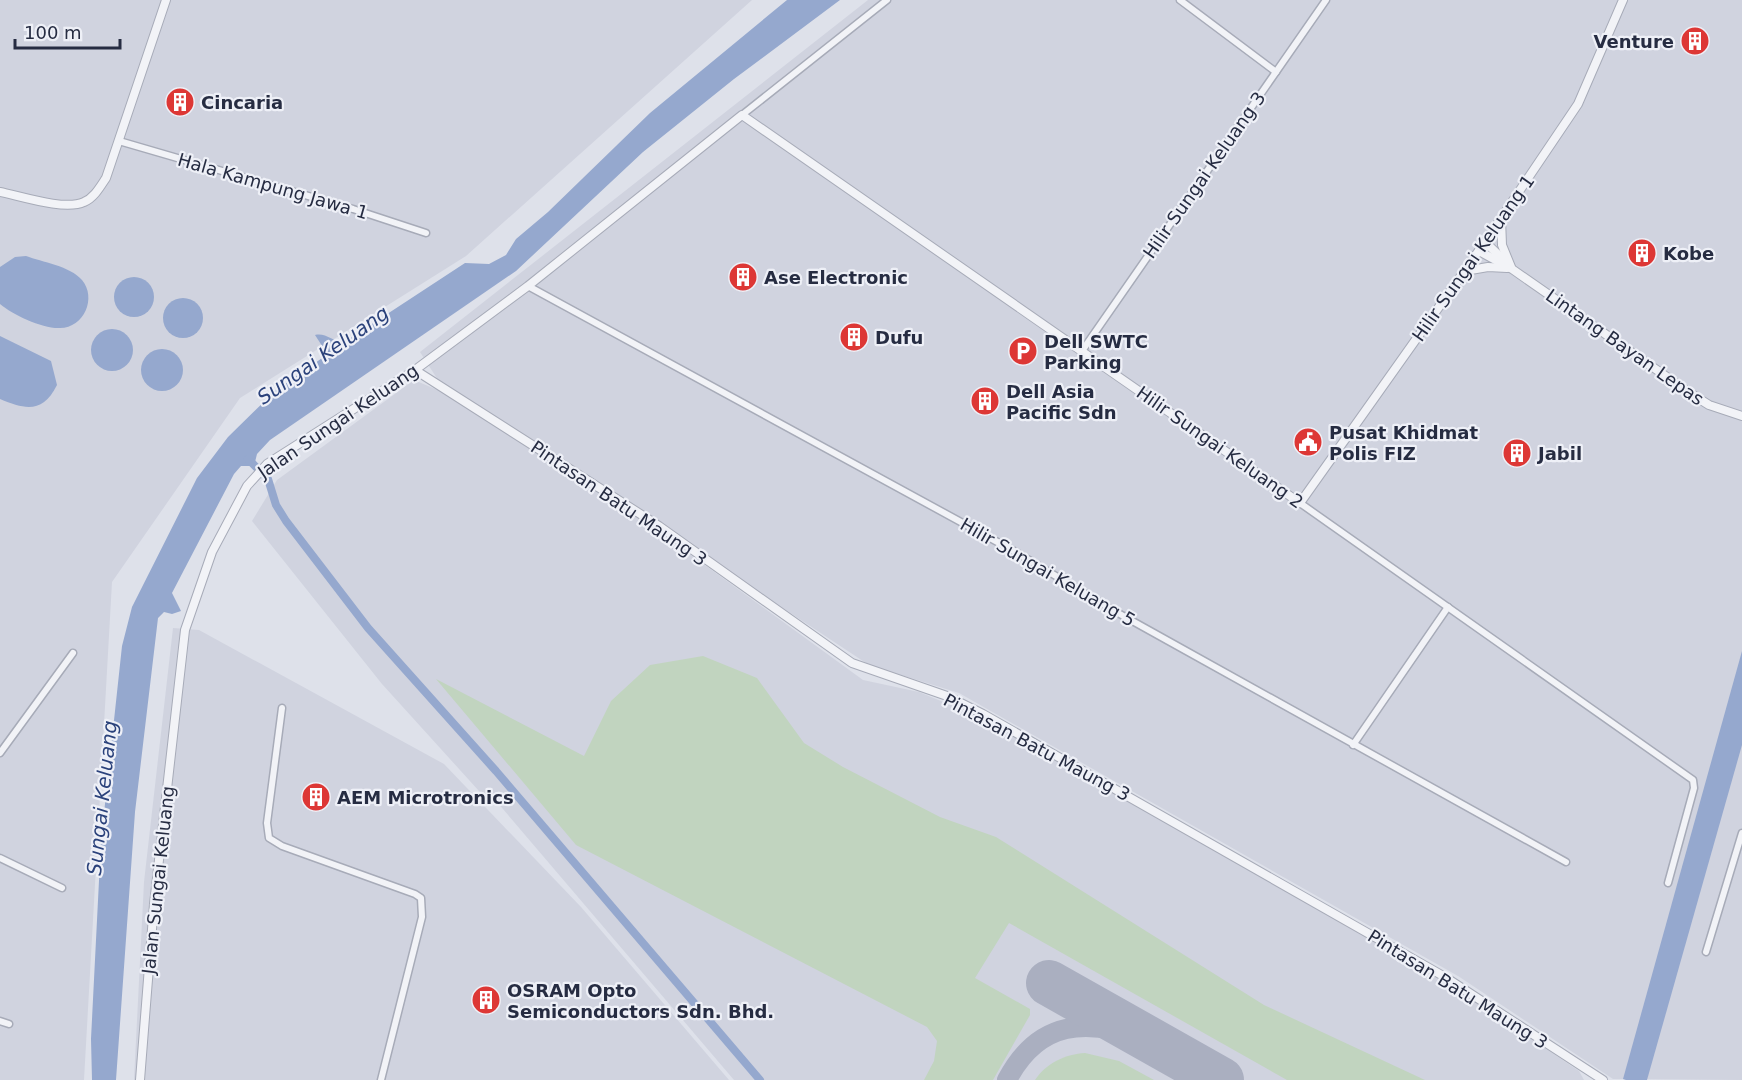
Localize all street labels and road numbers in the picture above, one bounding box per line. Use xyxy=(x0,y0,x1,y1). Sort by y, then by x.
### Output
street label: Hilir Sungai Keluang 3 xyxy=(1138,88,1270,262)
street label: Hala Kampung Jawa 1 xyxy=(175,149,371,223)
street label: Hilir Sungai Keluang 1 xyxy=(1407,171,1539,345)
street label: Lintang Bayan Lepas xyxy=(1542,285,1708,409)
street label: Jalan Sungai Keluang xyxy=(253,359,422,483)
street label: Hilir Sungai Keluang 2 xyxy=(1133,381,1307,513)
street label: Pintasan Batu Maung 3 xyxy=(527,436,711,570)
street label: Hilir Sungai Keluang 5 xyxy=(957,513,1139,631)
street label: Pintasan Batu Maung 3 xyxy=(940,689,1134,805)
street label: Jalan Sungai Keluang xyxy=(138,785,178,976)
street label: Pintasan Batu Maung 3 xyxy=(1364,925,1552,1053)

